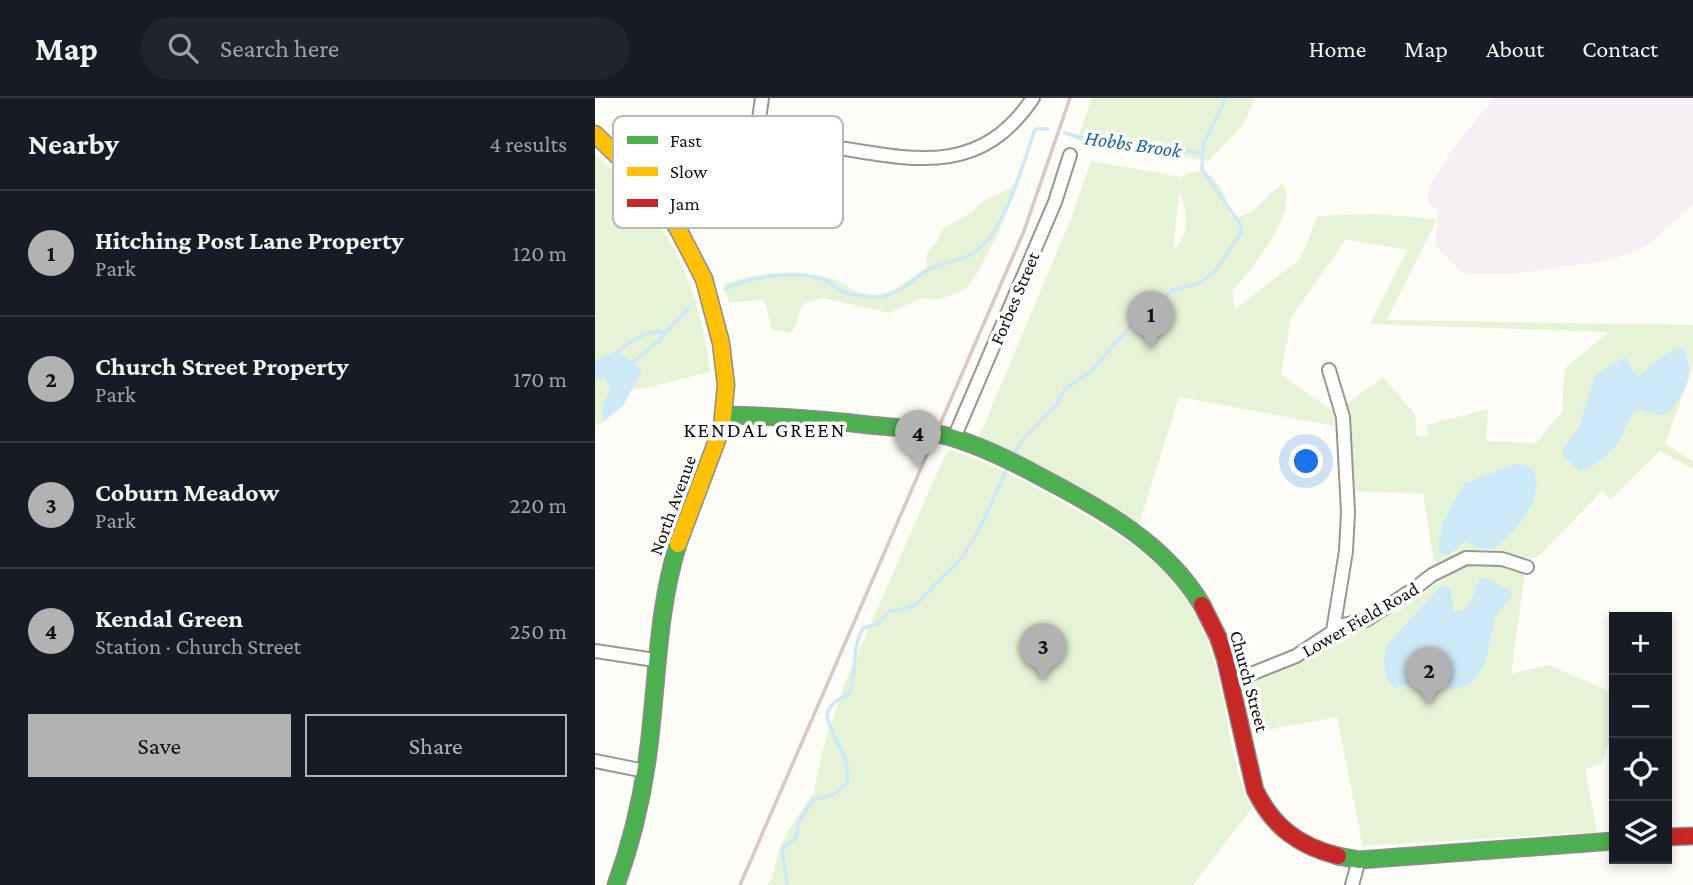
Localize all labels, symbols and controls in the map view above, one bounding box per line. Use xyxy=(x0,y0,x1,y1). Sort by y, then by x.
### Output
search box xyxy=(140,17,630,80)
icon: search xyxy=(164,29,202,67)
text: Map xyxy=(35,30,98,67)
text: Search here xyxy=(220,34,339,63)
text: Home xyxy=(1309,35,1366,62)
text: Map xyxy=(1404,35,1448,62)
text: About xyxy=(1486,35,1544,62)
text: Contact xyxy=(1582,35,1658,62)
legend xyxy=(613,116,843,228)
water label: Hobbs Brook xyxy=(1083,125,1184,163)
text: Nearby xyxy=(28,127,119,160)
text: Fast xyxy=(670,130,702,151)
text: 4 results xyxy=(489,131,567,157)
text: Slow xyxy=(670,161,707,182)
text: Jam xyxy=(668,193,700,214)
text: Hitching Post Lane Property xyxy=(95,226,404,255)
text: 1 xyxy=(47,240,55,266)
text: 120 m xyxy=(513,240,567,266)
street label: Forbes Street xyxy=(986,248,1044,348)
text: Park xyxy=(95,255,136,281)
pin: 1 xyxy=(1128,291,1174,349)
text: Church Street Property xyxy=(95,352,349,381)
text: 2 xyxy=(45,366,57,392)
text: 170 m xyxy=(513,366,567,392)
text: Park xyxy=(95,381,136,407)
pin: 4 xyxy=(895,410,941,468)
district label: KENDAL GREEN xyxy=(683,418,847,442)
your location xyxy=(1289,444,1323,478)
street label: North Avenue xyxy=(645,452,700,558)
text: Coburn Meadow xyxy=(95,478,279,507)
text: 3 xyxy=(45,492,57,518)
text: 220 m xyxy=(509,492,567,518)
text: Park xyxy=(95,507,136,533)
street label: Lower Field Road xyxy=(1298,578,1422,661)
text: Kendal Green xyxy=(95,604,243,633)
map controls xyxy=(1609,612,1672,864)
button: + xyxy=(1609,612,1672,675)
text: 4 xyxy=(45,618,57,644)
text: 250 m xyxy=(509,618,567,644)
pin: 3 xyxy=(1020,623,1066,681)
street label: Church Street xyxy=(1226,628,1273,735)
text: Station · Church Street xyxy=(95,633,301,659)
pin: 2 xyxy=(1406,647,1452,705)
button: − xyxy=(1609,675,1672,738)
button: Save xyxy=(28,714,291,777)
button: Share xyxy=(305,714,567,777)
button: locate xyxy=(1609,738,1672,801)
button: layers xyxy=(1609,801,1672,864)

